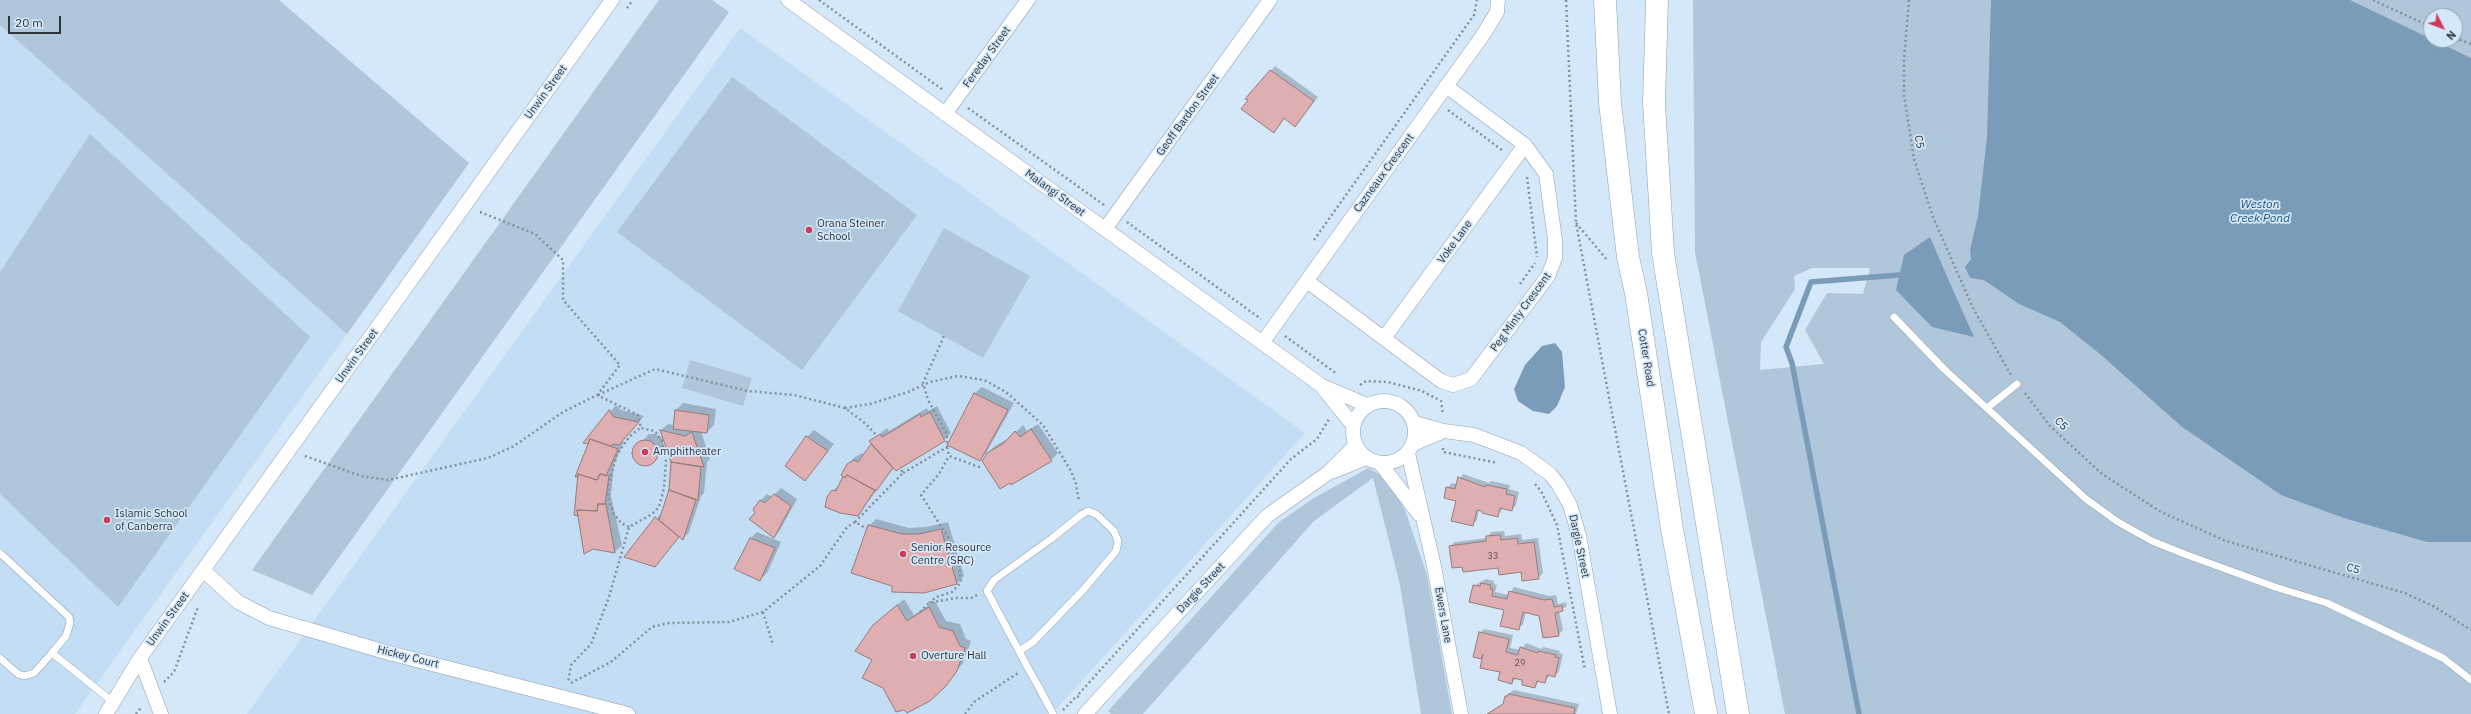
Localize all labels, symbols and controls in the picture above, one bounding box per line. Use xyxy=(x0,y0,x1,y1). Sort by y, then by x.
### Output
scale bar xyxy=(10,8,63,34)
north arrow xyxy=(2423,8,2463,48)
text: 20 m xyxy=(15,15,43,30)
street label: Fereday Street xyxy=(960,24,1014,90)
text: N xyxy=(2443,28,2459,43)
street label: Unwin Street xyxy=(522,62,570,122)
street label: Geoff Bardon Street xyxy=(1154,71,1222,159)
street label: Cazneaux Crescent xyxy=(1351,131,1417,215)
street label: C5 xyxy=(1911,134,1927,150)
street label: Malangi Street xyxy=(1022,167,1088,219)
water label: Weston Creek Pond xyxy=(2230,198,2290,226)
place label: Orana Steiner School xyxy=(817,217,885,243)
street label: Voke Lane xyxy=(1435,218,1475,266)
marker: Orana Steiner School xyxy=(804,225,814,235)
street label: Peg Minty Crescent xyxy=(1488,270,1554,354)
street label: Unwin Street xyxy=(333,326,381,386)
street label: Cotter Road xyxy=(1635,328,1657,388)
street label: C5 xyxy=(2052,415,2070,433)
place label: Amphitheater xyxy=(653,445,721,459)
marker: Amphitheater xyxy=(640,447,650,457)
place label: Islamic School of Canberra xyxy=(115,507,188,533)
street label: Dargie Street xyxy=(1566,513,1592,579)
marker: Islamic School of Canberra xyxy=(102,515,112,525)
place label: Senior Resource Centre (SRC) xyxy=(911,541,991,567)
marker: Senior Resource Centre (SRC) xyxy=(898,549,908,559)
house number: 33 xyxy=(1488,551,1498,561)
street label: Dargie Street xyxy=(1174,560,1228,616)
street label: C5 xyxy=(2345,561,2361,577)
street label: Ewers Lane xyxy=(1432,586,1454,644)
street label: Unwin Street xyxy=(144,589,192,649)
street label: Hickey Court xyxy=(376,643,440,671)
place label: Overture Hall xyxy=(921,649,987,663)
marker: Overture Hall xyxy=(908,651,918,661)
house number: 29 xyxy=(1515,658,1525,668)

